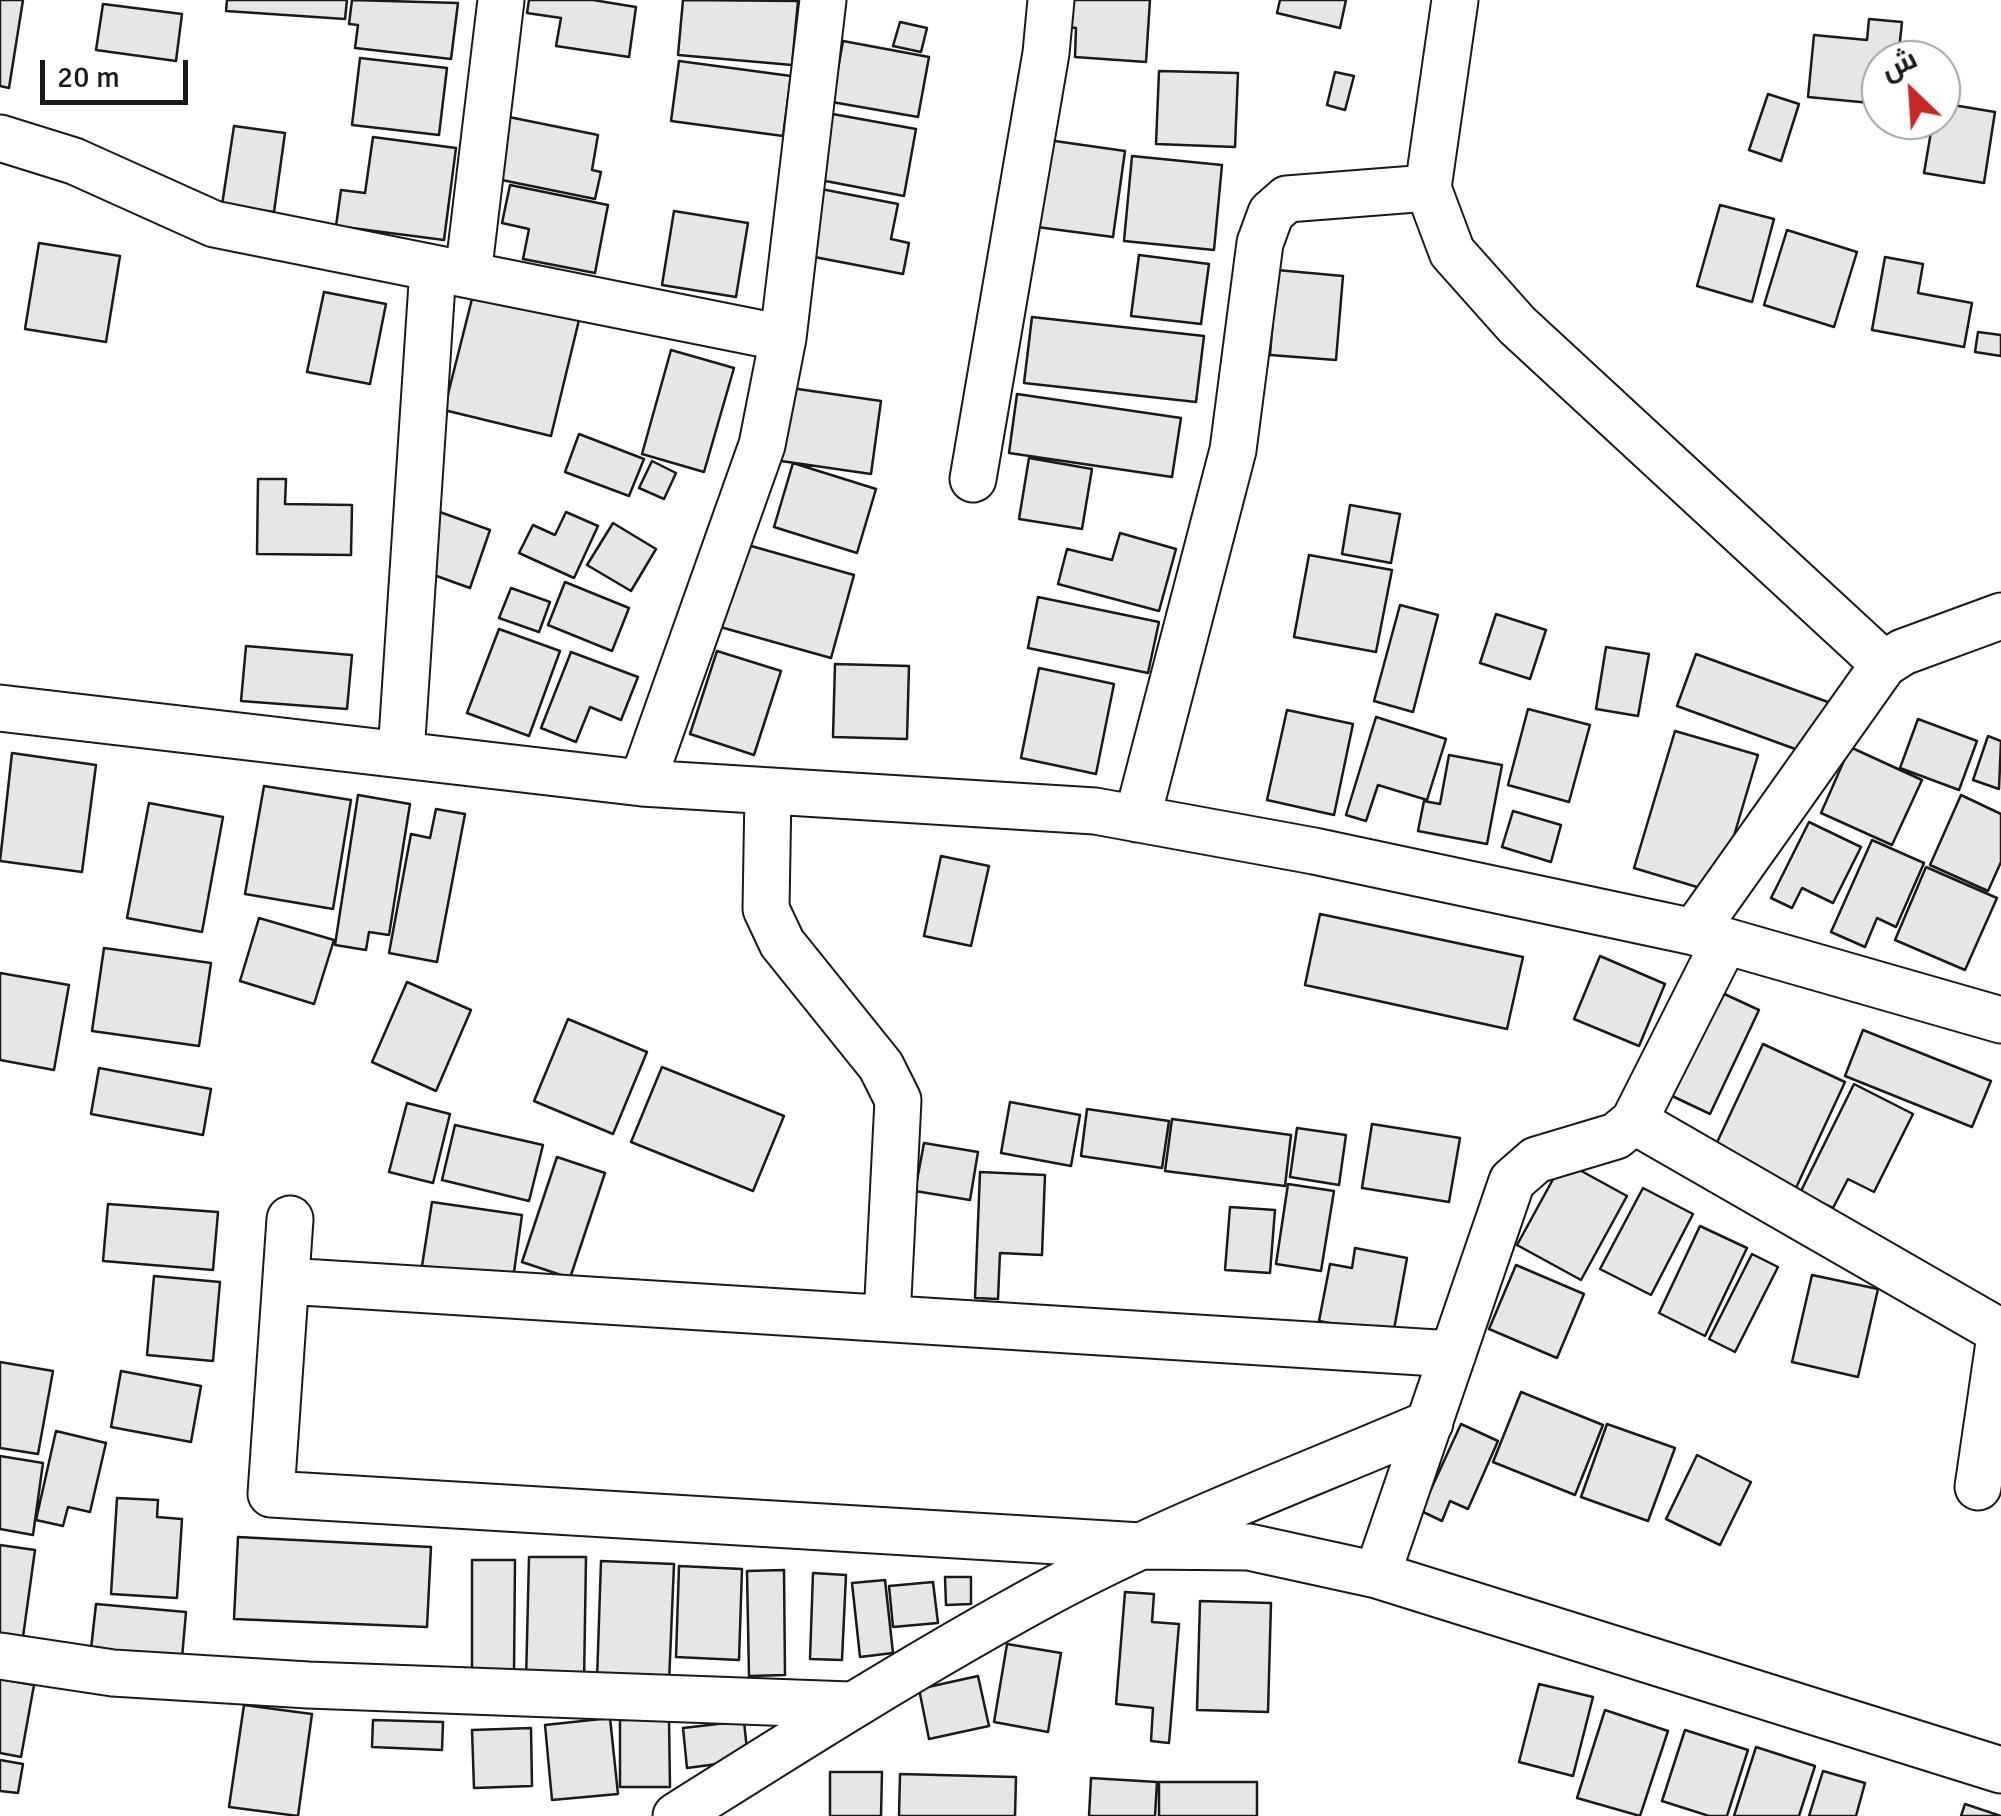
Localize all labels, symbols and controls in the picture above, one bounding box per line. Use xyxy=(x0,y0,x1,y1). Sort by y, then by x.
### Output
scale bar xyxy=(45,40,192,102)
north arrow xyxy=(1861,40,1961,140)
text: ش xyxy=(1876,42,1923,88)
text: 20 m xyxy=(57,59,120,96)

